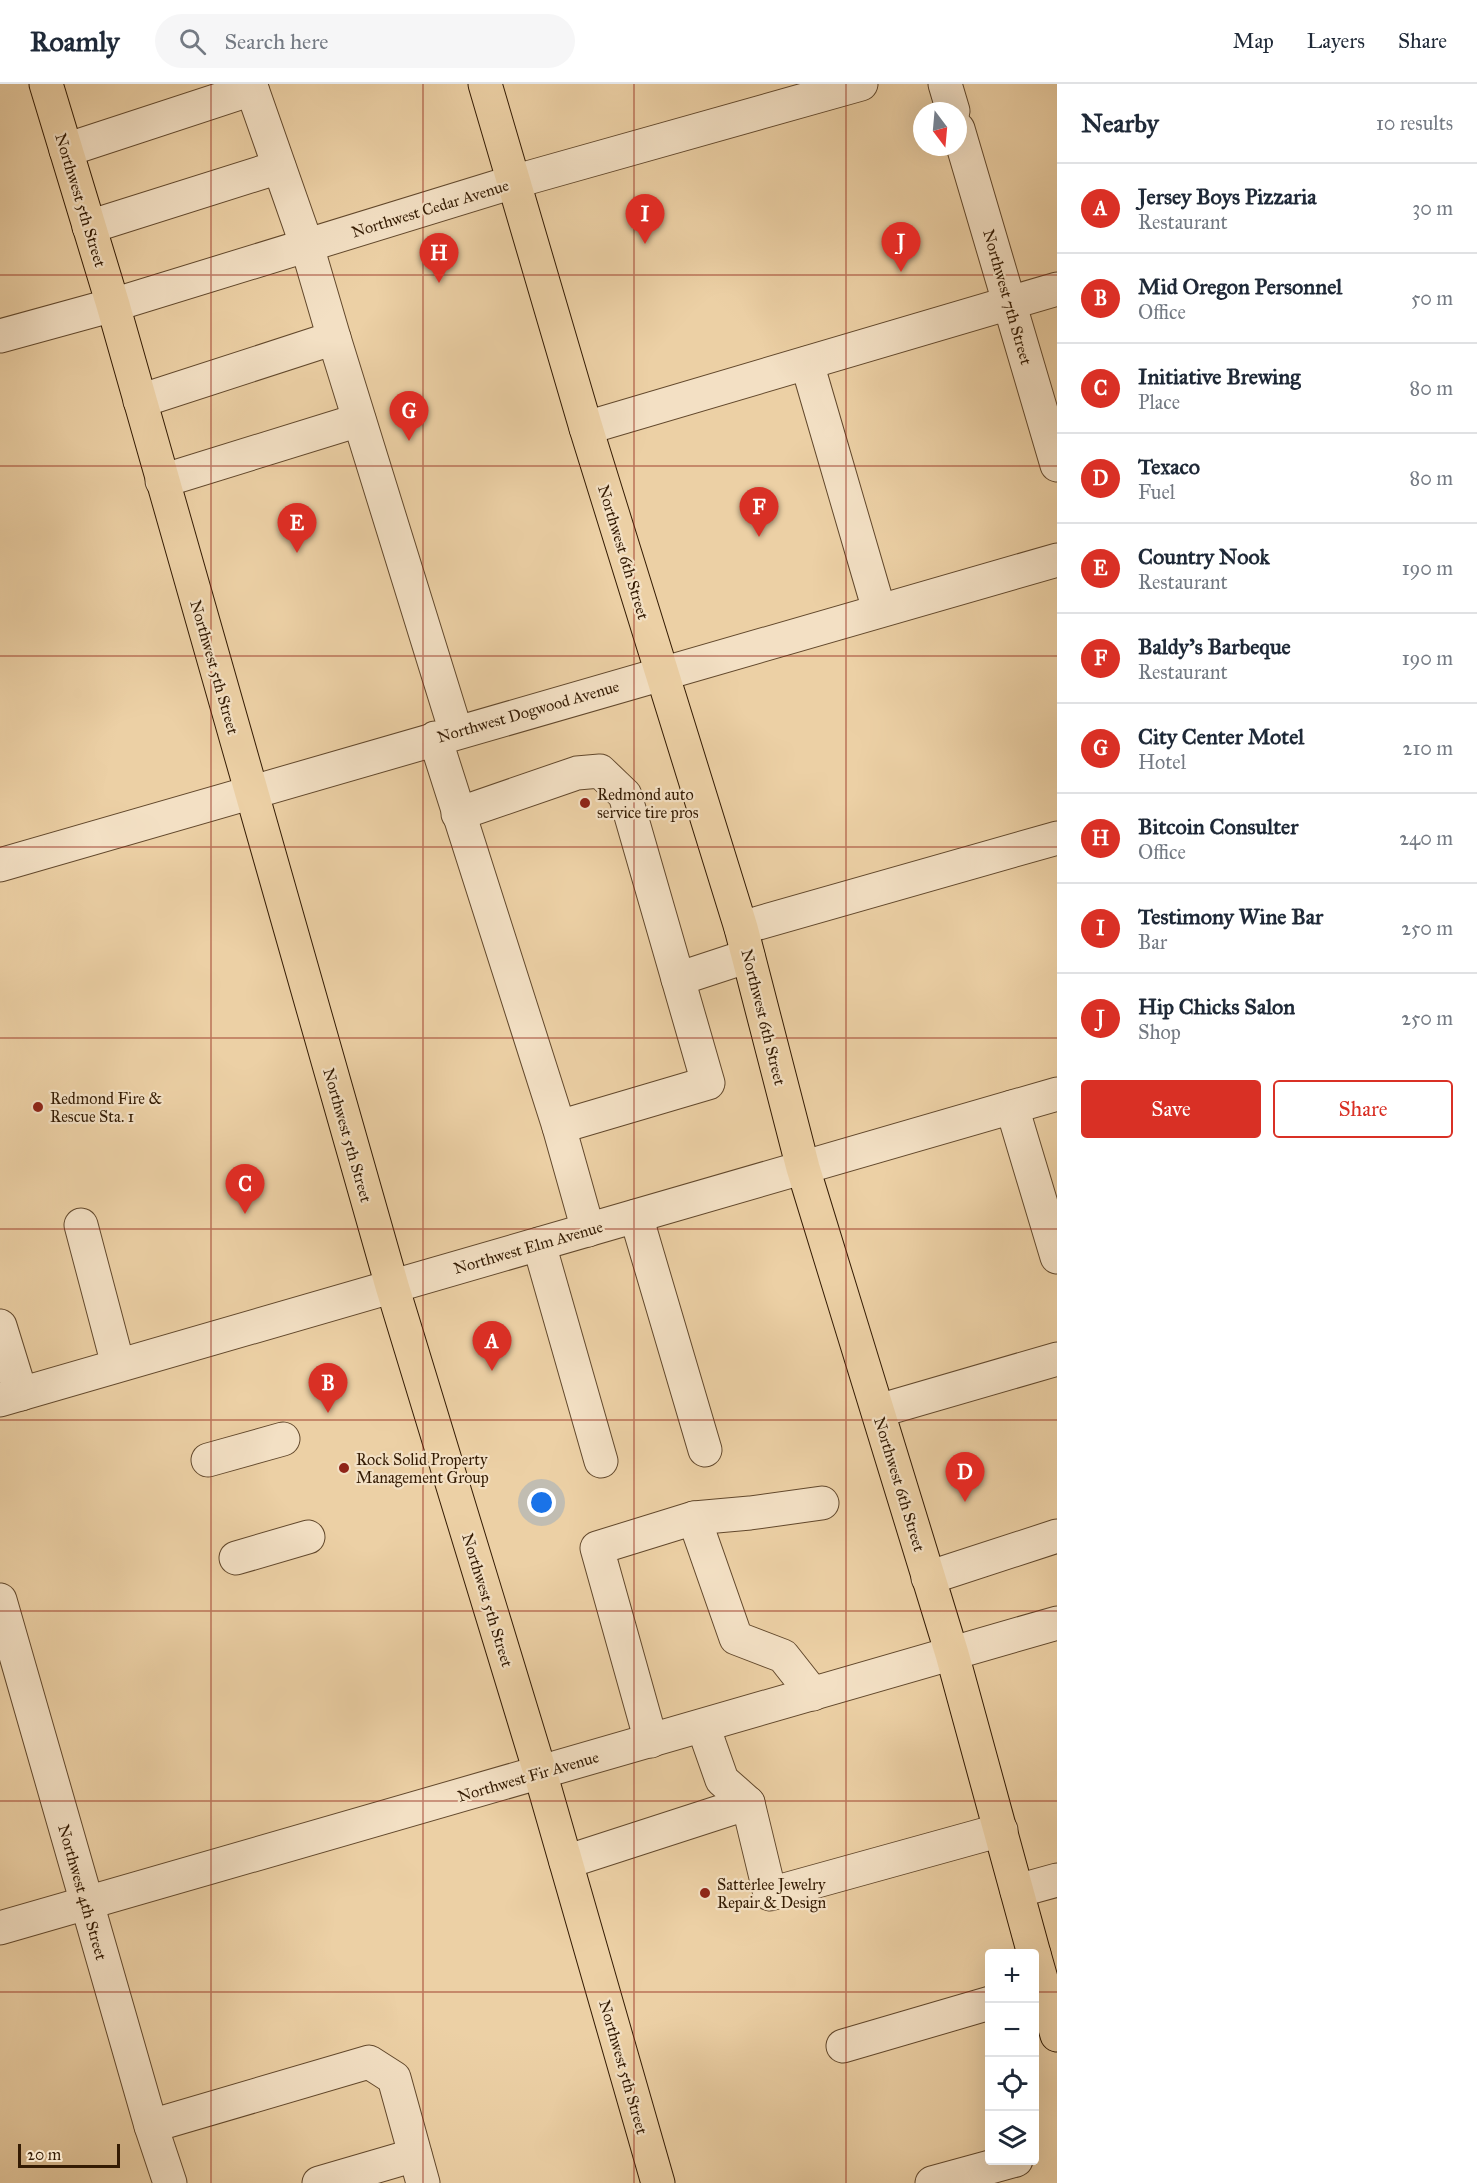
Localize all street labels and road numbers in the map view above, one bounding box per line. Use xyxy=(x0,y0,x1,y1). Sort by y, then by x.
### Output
street label: Northwest 5th Street xyxy=(51,131,110,270)
street label: Northwest Cedar Avenue xyxy=(349,175,511,241)
street label: Northwest 7th Street xyxy=(979,227,1036,367)
street label: Northwest 6th Street xyxy=(594,483,653,622)
street label: Northwest 5th Street xyxy=(186,598,243,737)
street label: Northwest Dogwood Avenue xyxy=(435,676,622,748)
street label: Northwest 6th Street xyxy=(737,947,790,1088)
street label: Northwest 5th Street xyxy=(319,1066,376,1205)
street label: Northwest Elm Avenue xyxy=(451,1217,605,1278)
street label: Northwest 6th Street xyxy=(870,1415,929,1554)
street label: Northwest 5th Street xyxy=(458,1531,517,1670)
street label: Northwest Fir Avenue xyxy=(455,1747,601,1806)
street label: Northwest 4th Street xyxy=(54,1822,111,1963)
street label: Northwest 5th Street xyxy=(595,1998,652,2137)

